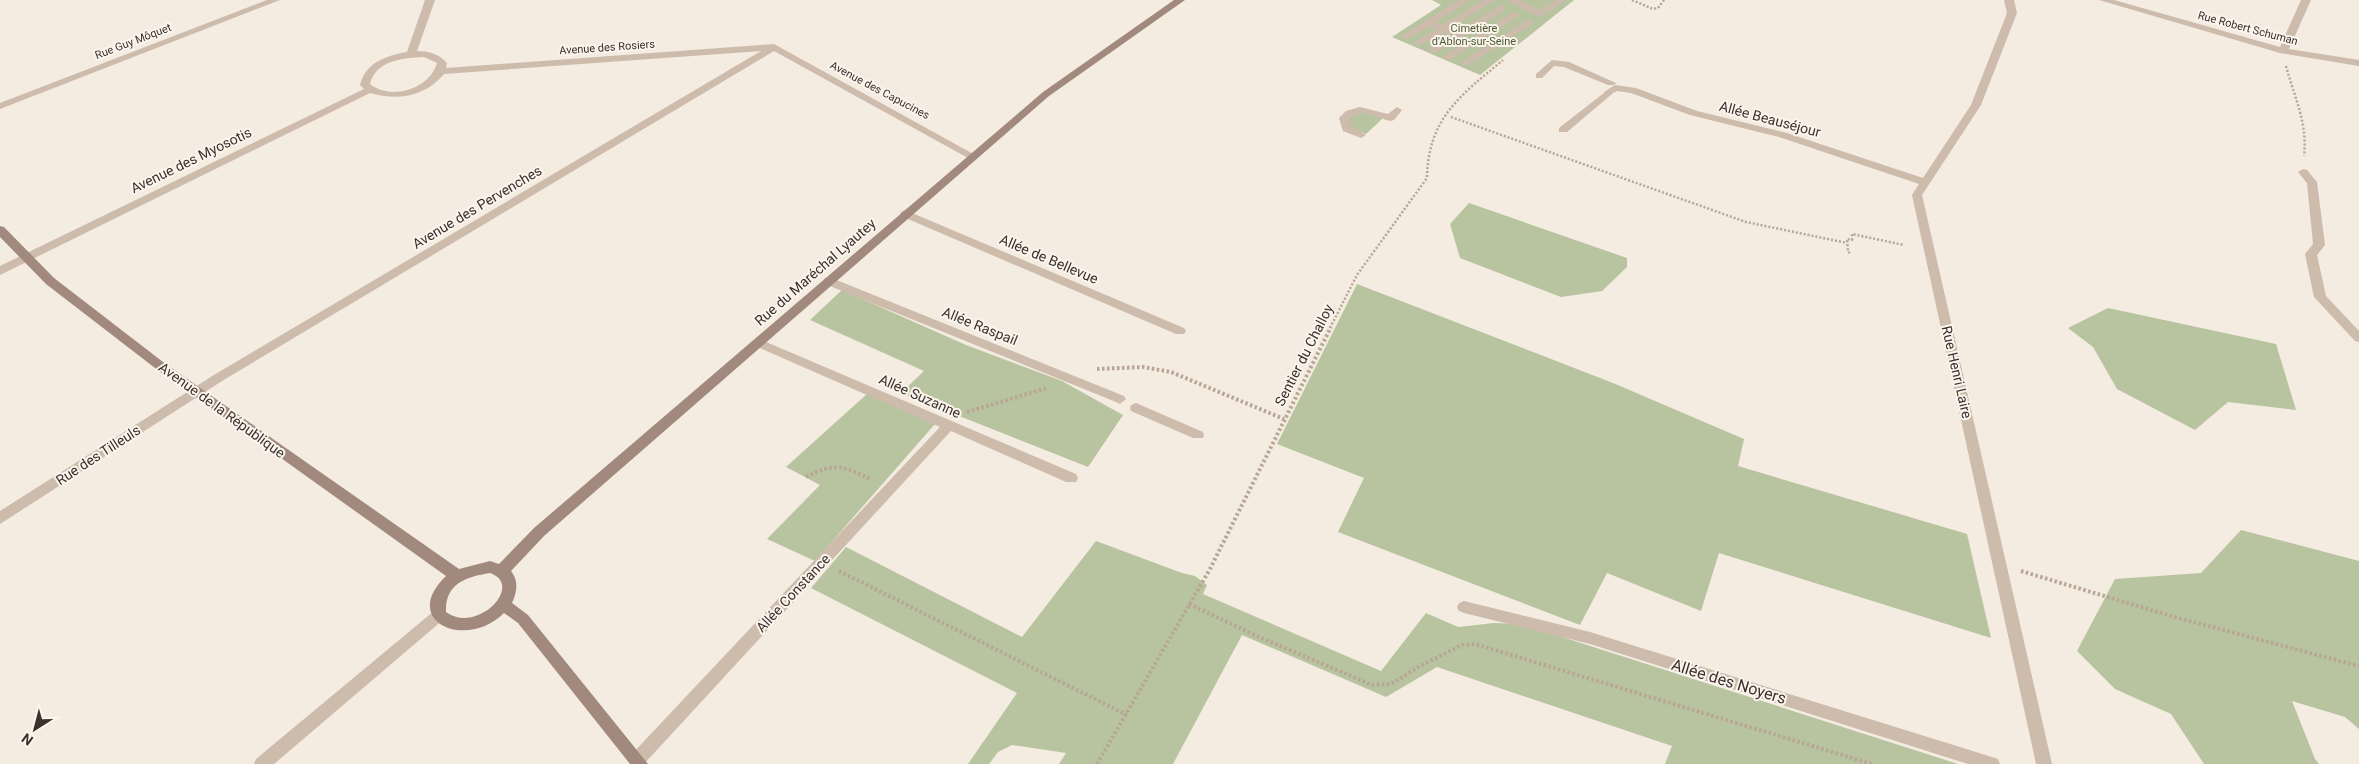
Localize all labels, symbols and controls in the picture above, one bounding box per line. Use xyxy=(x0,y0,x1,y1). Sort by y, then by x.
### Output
street label: Rue Robert Schuman xyxy=(2196,9,2299,48)
street label: Rue Guy Môquet xyxy=(93,21,173,62)
park label: Cimetière d'Ablon-sur-Seine xyxy=(1432,22,1516,48)
street label: Avenue des Rosiers xyxy=(559,38,656,57)
street label: Avenue des Capucines xyxy=(828,59,932,122)
street label: Allée Beauséjour xyxy=(1718,98,1823,140)
street label: Avenue des Myosotis xyxy=(128,124,254,196)
street label: Avenue des Pervenches xyxy=(410,162,544,252)
street label: Rue du Maréchal Lyautey xyxy=(751,215,879,329)
street label: Allée de Bellevue xyxy=(997,231,1101,287)
street label: Sentier du Challoy xyxy=(1271,301,1337,409)
street label: Allée Raspail xyxy=(940,304,1020,348)
street label: Rue Henri Laire xyxy=(1939,324,1975,420)
street label: Avenue de la République xyxy=(156,359,288,461)
street label: Allée Suzanne xyxy=(877,371,963,421)
street label: Rue des Tilleuls xyxy=(53,422,143,488)
street label: Allée Constance xyxy=(753,551,833,635)
street label: Allée des Noyers xyxy=(1669,655,1789,708)
north arrow xyxy=(10,704,60,754)
text: N xyxy=(19,730,36,749)

